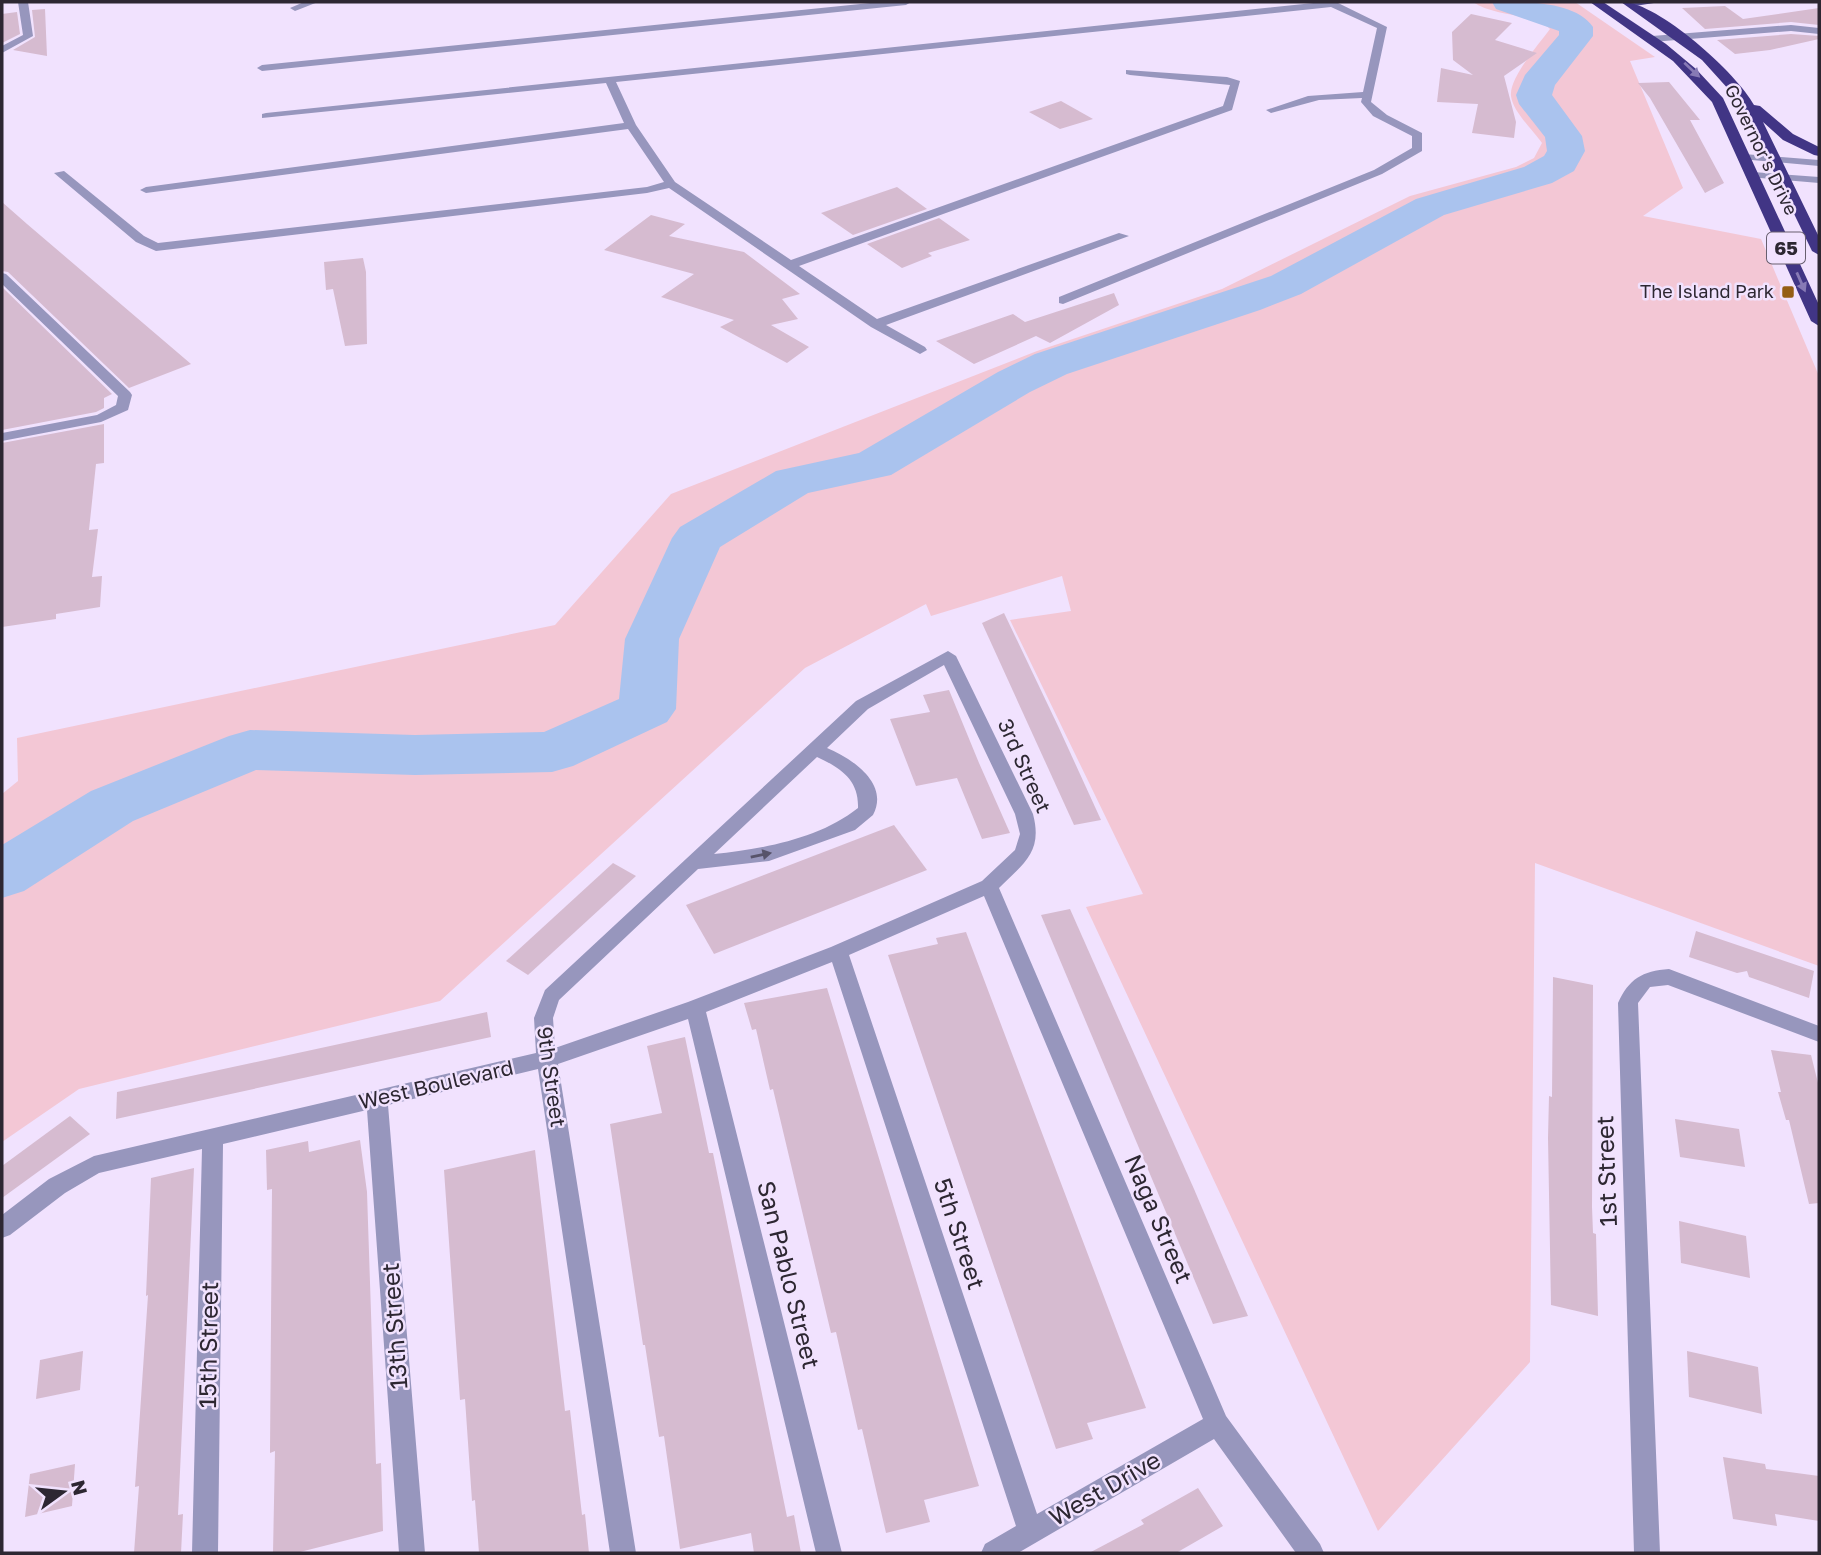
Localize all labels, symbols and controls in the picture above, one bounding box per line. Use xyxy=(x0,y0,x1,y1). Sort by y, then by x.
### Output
one-way arrow xyxy=(1683,61,1700,77)
street label: Governor's Drive xyxy=(1721,81,1803,218)
road number: 65 xyxy=(1767,232,1805,264)
one-way arrow xyxy=(1796,271,1807,292)
place label: The Island Park xyxy=(1640,280,1774,302)
marker: The Island Park xyxy=(1780,284,1796,300)
street label: 3rd Street xyxy=(993,714,1057,817)
one-way arrow xyxy=(750,849,772,860)
street label: 9th Street xyxy=(532,1025,572,1129)
street label: West Boulevard xyxy=(356,1054,516,1114)
street label: 1st Street xyxy=(1589,1115,1622,1227)
street label: Naga Street xyxy=(1119,1150,1200,1287)
street label: 5th Street xyxy=(929,1174,992,1293)
street label: San Pablo Street xyxy=(752,1178,827,1371)
street label: 13th Street xyxy=(375,1262,412,1391)
street label: 15th Street xyxy=(192,1281,223,1409)
street label: West Drive xyxy=(1043,1444,1165,1531)
north arrow xyxy=(28,1457,98,1527)
text: N xyxy=(67,1478,93,1497)

